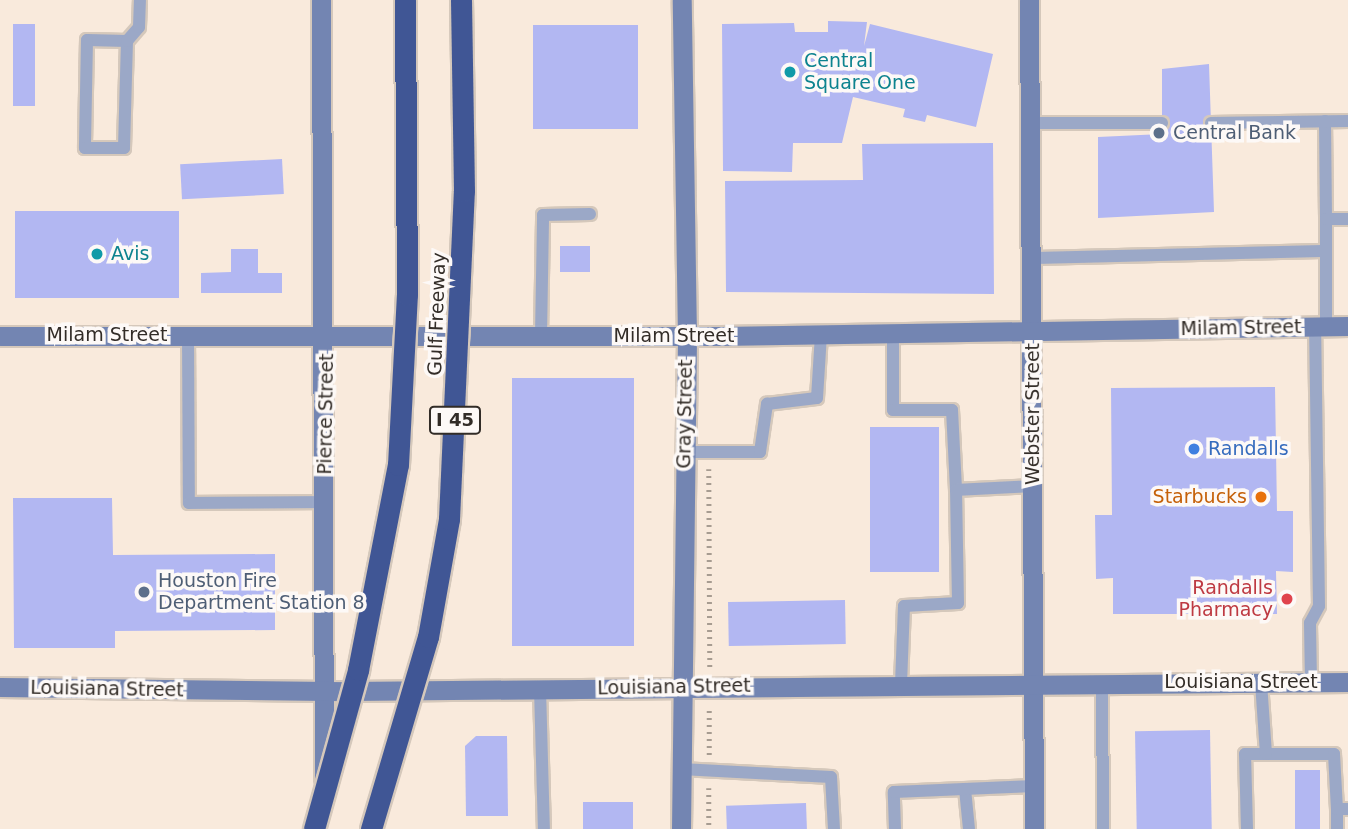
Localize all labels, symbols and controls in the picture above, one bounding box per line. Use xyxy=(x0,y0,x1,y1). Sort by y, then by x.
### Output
place label: Central Square One xyxy=(804,50,916,94)
marker: Central Square One xyxy=(782,64,798,80)
place label: Central Bank xyxy=(1173,122,1296,144)
marker: Central Bank xyxy=(1151,125,1167,141)
place label: Avis xyxy=(111,243,149,265)
marker: Avis xyxy=(89,246,105,262)
street label: Gulf Freeway xyxy=(423,252,451,376)
street label: Milam Street xyxy=(1180,316,1302,340)
street label: Milam Street xyxy=(47,324,167,346)
street label: Milam Street xyxy=(614,325,734,347)
street label: Webster Street xyxy=(1022,343,1044,485)
street label: Pierce Street xyxy=(314,353,338,475)
street label: Gray Street xyxy=(673,359,697,469)
road number: I 45 xyxy=(429,406,481,434)
place label: Randalls xyxy=(1208,438,1289,460)
marker: Randalls xyxy=(1186,441,1202,457)
place label: Starbucks xyxy=(1153,486,1247,508)
marker: Starbucks xyxy=(1253,489,1269,505)
place label: Houston Fire Department Station 8 xyxy=(158,570,365,614)
place label: Randalls Pharmacy xyxy=(1179,577,1273,621)
marker: Houston Fire Department Station 8 xyxy=(136,584,152,600)
marker: Randalls Pharmacy xyxy=(1279,591,1295,607)
street label: Louisiana Street xyxy=(1164,671,1318,693)
street label: Louisiana Street xyxy=(597,674,751,700)
street label: Louisiana Street xyxy=(30,676,184,702)

